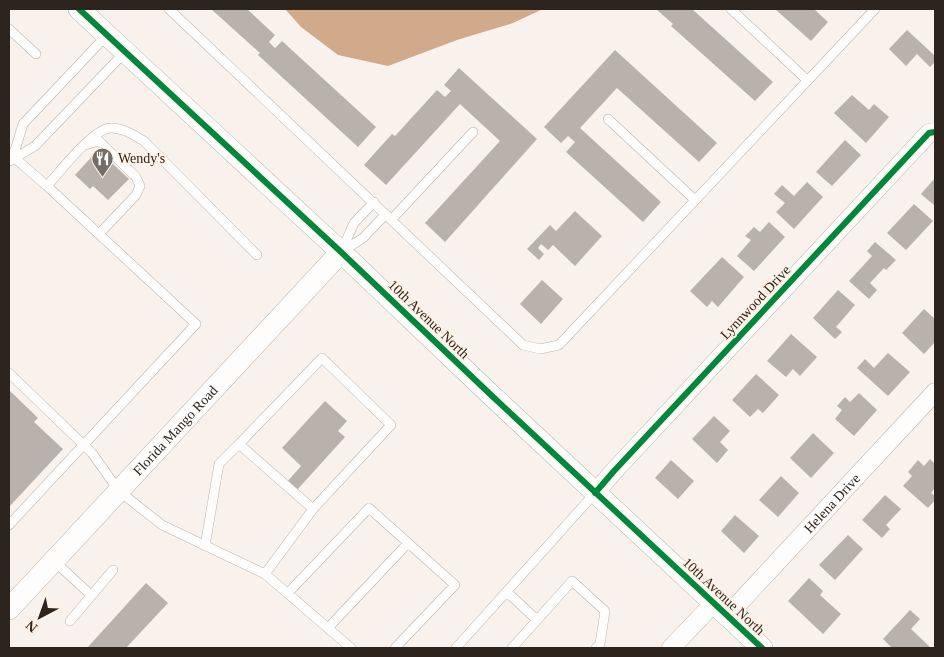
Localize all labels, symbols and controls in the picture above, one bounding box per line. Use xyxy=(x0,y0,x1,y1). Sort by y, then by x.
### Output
restaurant icon: Wendy's xyxy=(90,146,114,177)
place label: Wendy's xyxy=(118,151,165,166)
street label: Lynnwood Drive xyxy=(717,262,793,342)
street label: 10th Avenue North xyxy=(385,277,472,362)
street label: Florida Mango Road xyxy=(130,383,221,479)
street label: Helena Drive xyxy=(801,471,863,536)
street label: 10th Avenue North xyxy=(680,555,768,638)
north arrow xyxy=(15,592,65,642)
text: N xyxy=(23,617,41,635)

